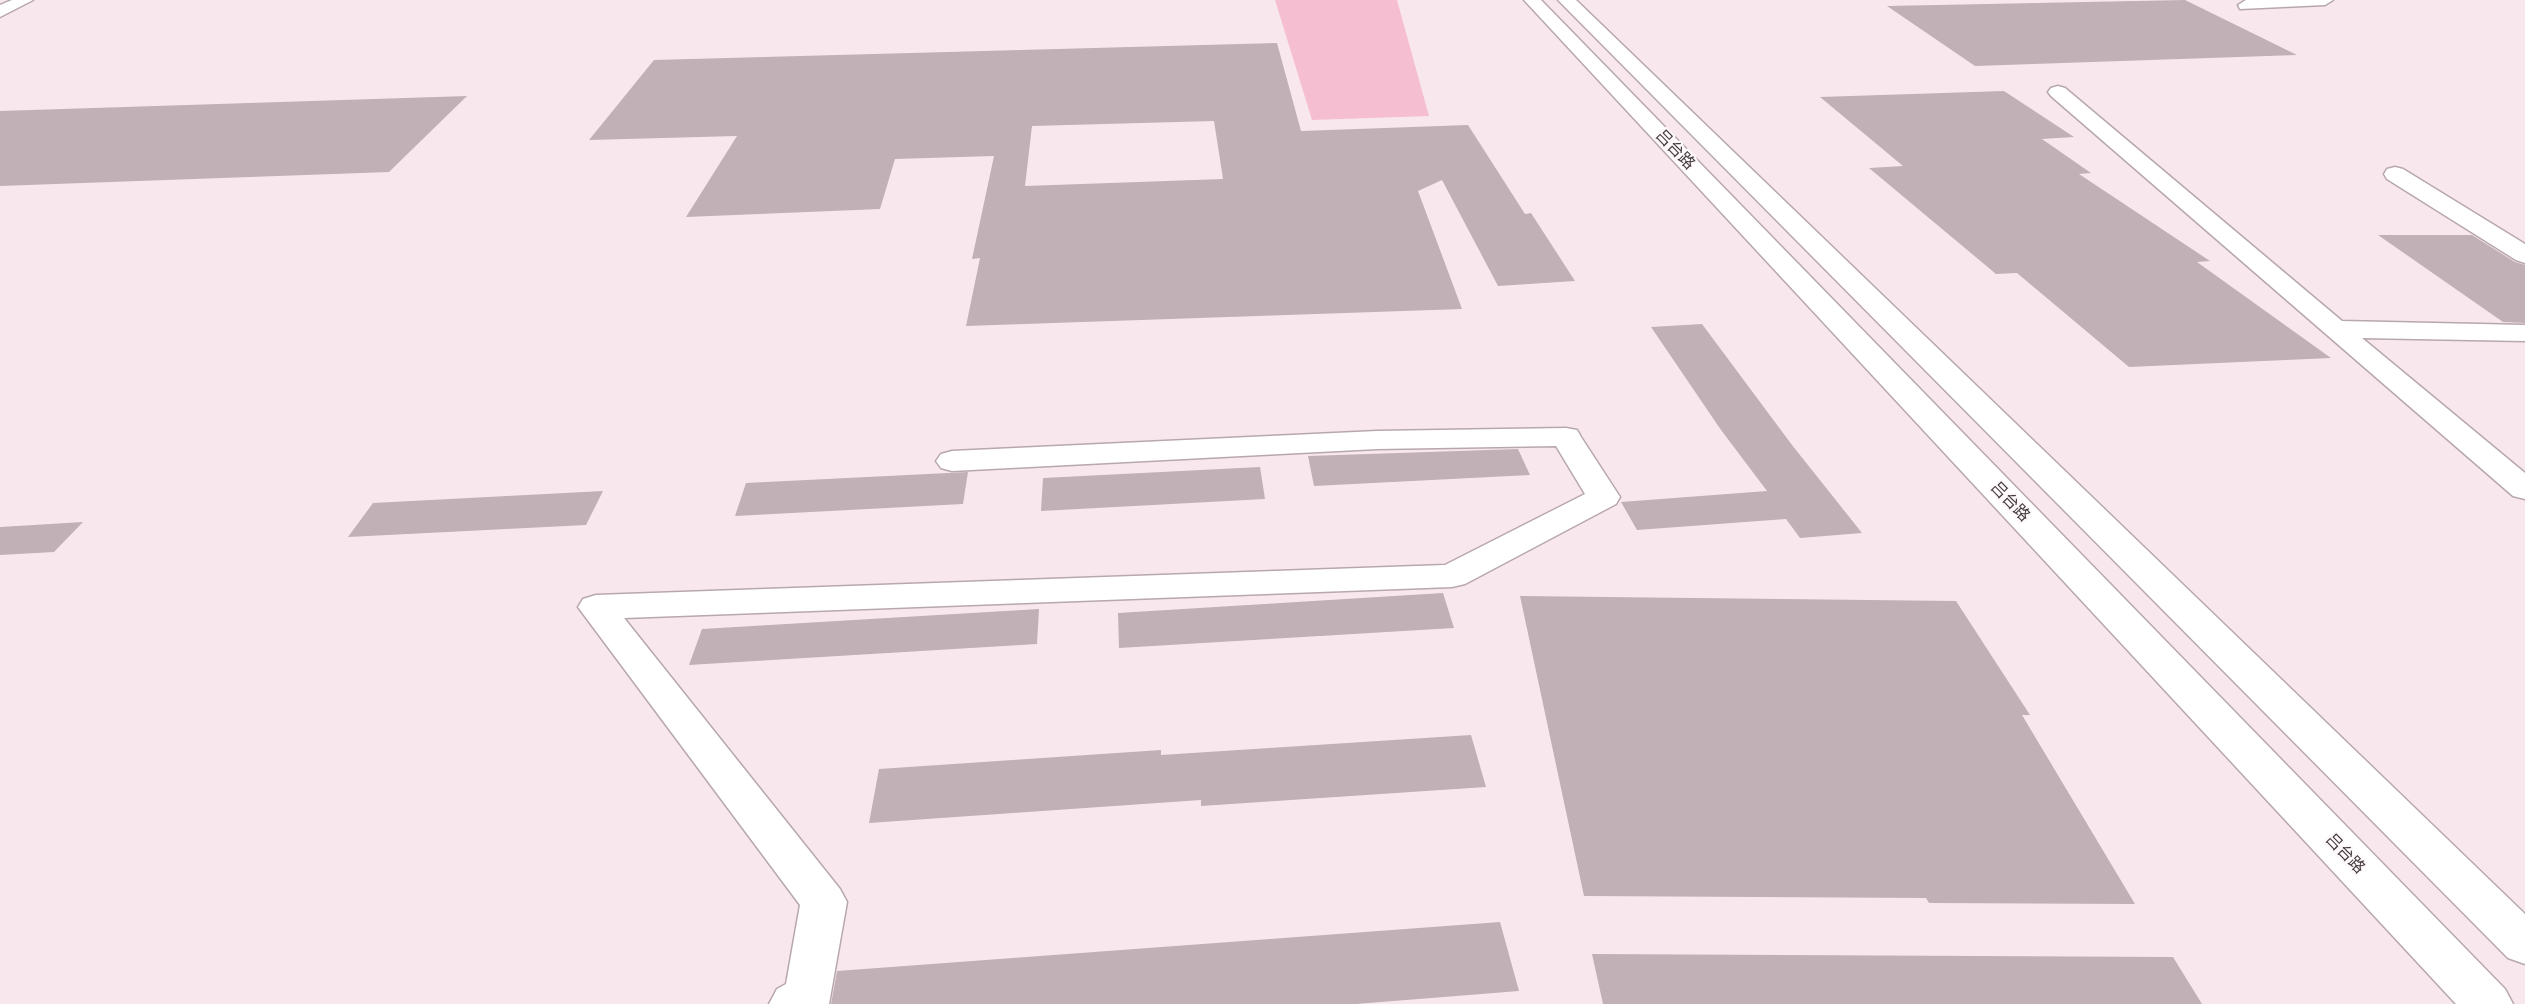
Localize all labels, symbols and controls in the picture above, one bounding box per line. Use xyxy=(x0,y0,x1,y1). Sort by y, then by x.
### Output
street label: 吕台路 xyxy=(1651,126,1699,174)
street label: 吕台路 xyxy=(1986,478,2034,526)
street label: 吕台路 xyxy=(2321,830,2369,878)

